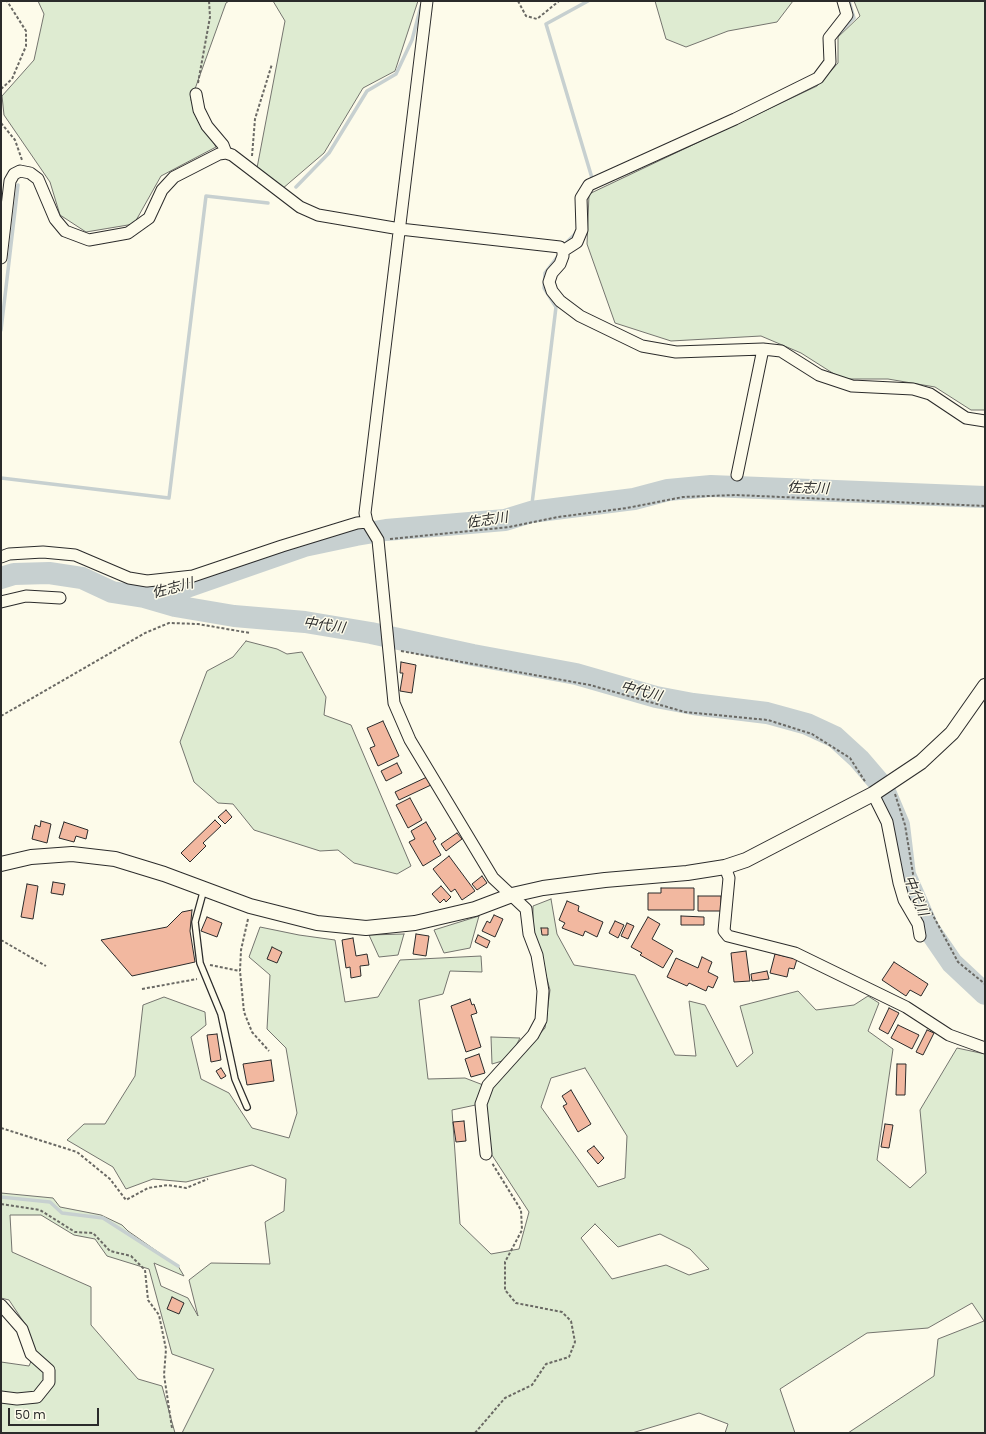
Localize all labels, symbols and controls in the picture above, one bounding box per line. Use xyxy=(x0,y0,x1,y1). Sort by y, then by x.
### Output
water label: 佐志川 xyxy=(787,480,829,498)
water label: 佐志川 xyxy=(465,510,509,532)
water label: 佐志川 xyxy=(151,575,195,603)
water label: 中代川 xyxy=(302,615,346,637)
water label: 中代川 xyxy=(619,678,663,706)
water label: 中代川 xyxy=(899,873,931,919)
scale bar xyxy=(10,1400,101,1426)
text: 50 m xyxy=(15,1406,46,1423)

